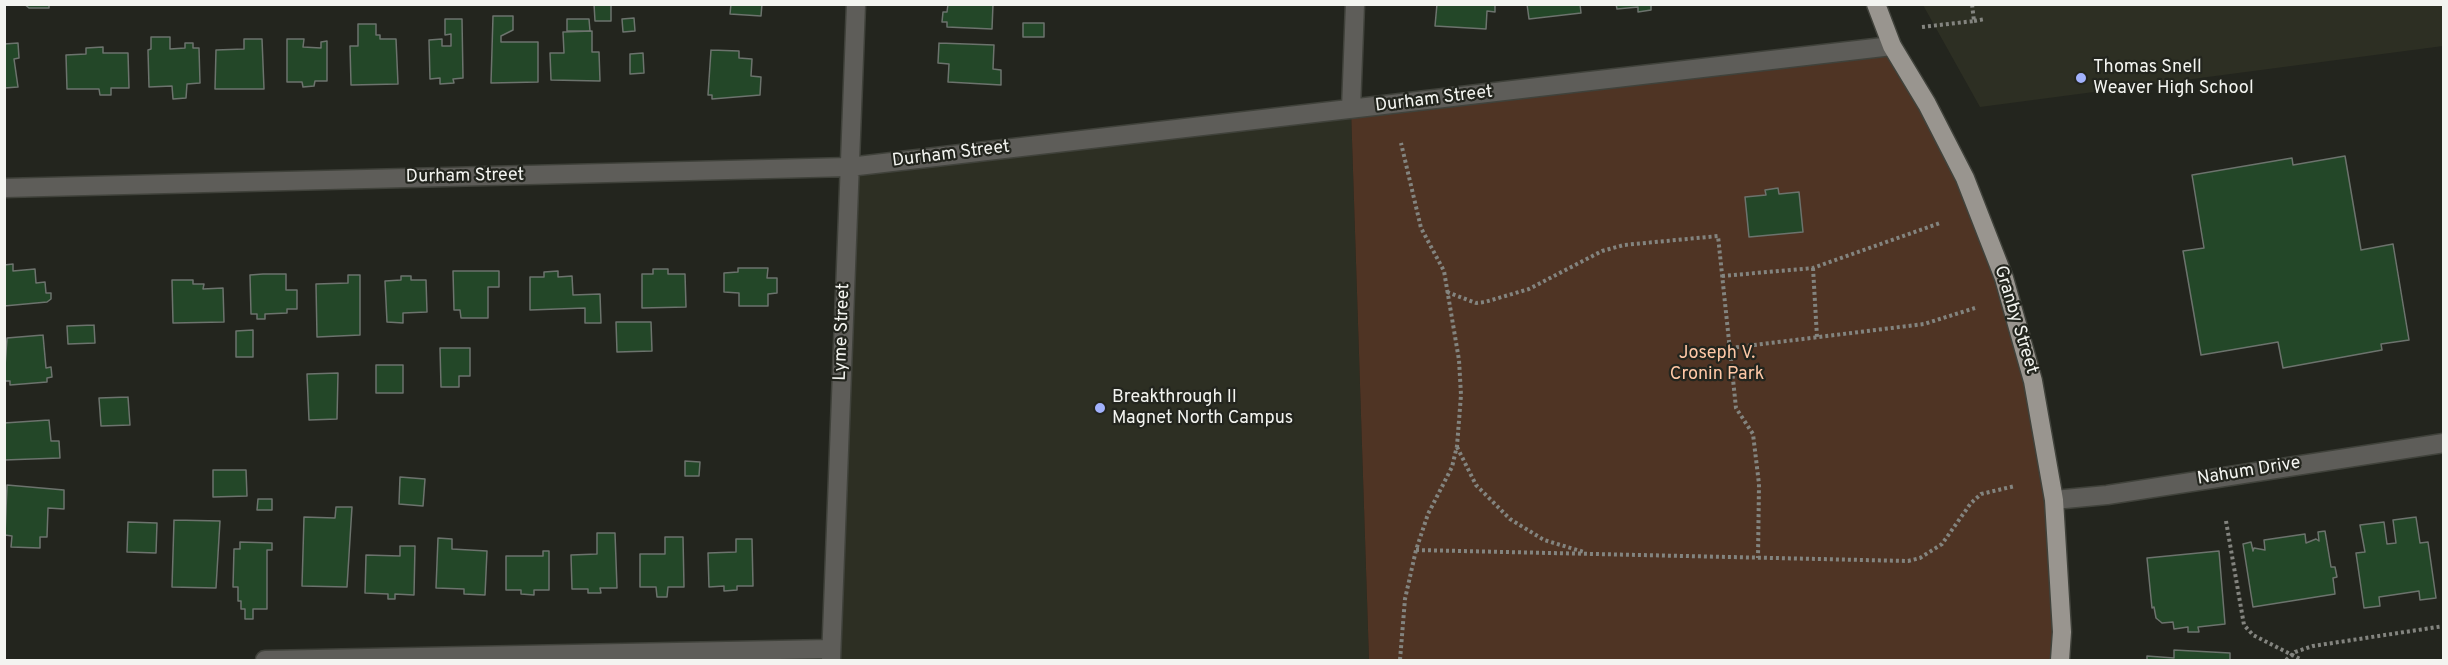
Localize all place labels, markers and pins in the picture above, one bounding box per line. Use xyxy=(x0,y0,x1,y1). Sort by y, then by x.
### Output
place label: Thomas Snell Weaver High School xyxy=(2093,57,2254,100)
marker: Thomas Snell Weaver High School xyxy=(2074,71,2088,85)
place label: Breakthrough II Magnet North Campus xyxy=(1112,387,1293,430)
marker: Breakthrough II Magnet North Campus xyxy=(1093,401,1107,415)

